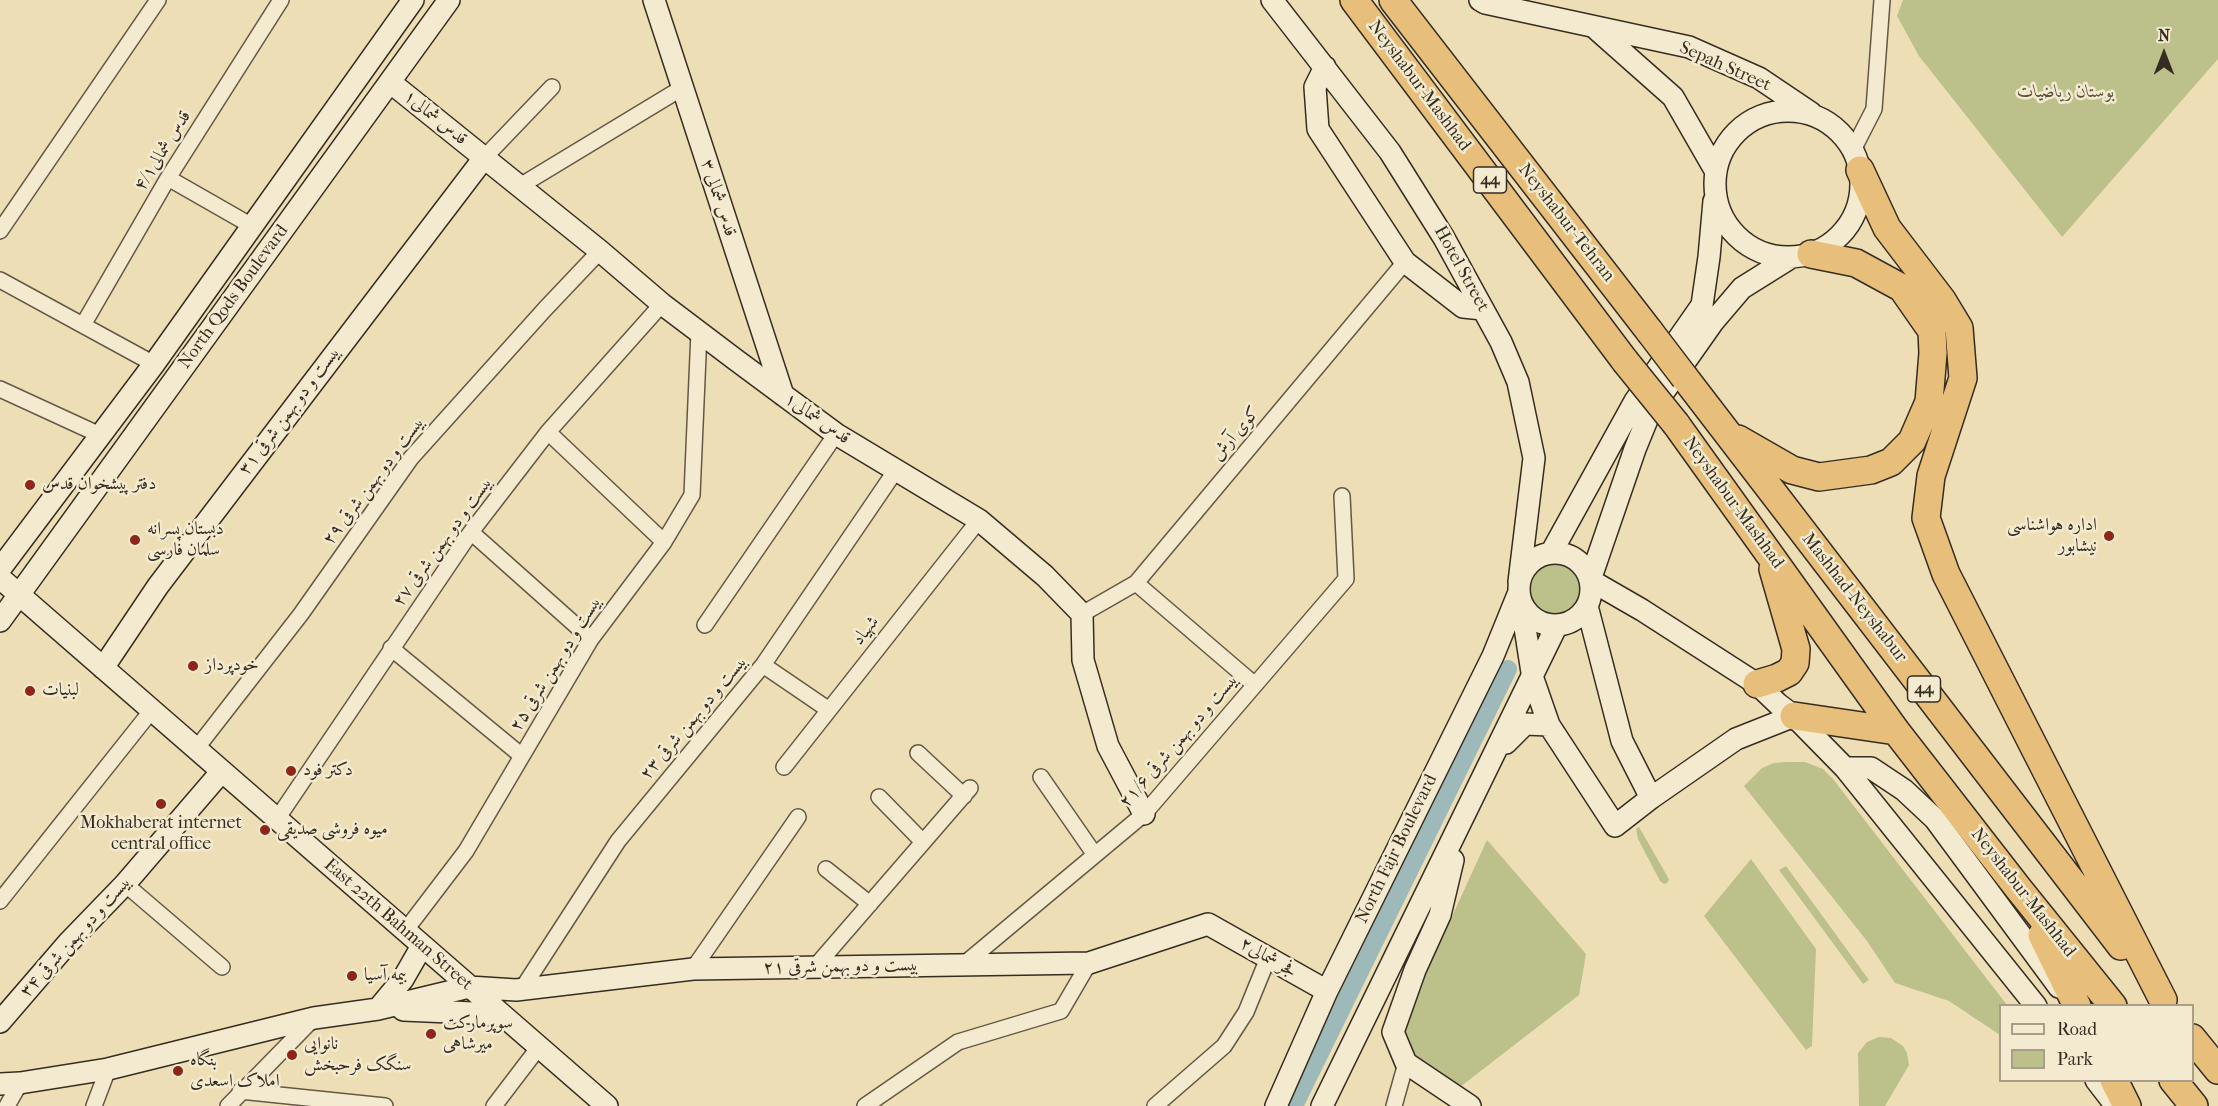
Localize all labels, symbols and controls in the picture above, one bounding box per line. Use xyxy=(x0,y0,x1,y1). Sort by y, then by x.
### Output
street label: Neyshabur-Mashhad xyxy=(1363,16,1475,156)
north arrow xyxy=(2134,24,2194,84)
text: N xyxy=(2158,26,2170,45)
street label: Sepah Street xyxy=(1676,37,1774,97)
park label: بوستان ریاضیات xyxy=(2017,82,2115,104)
street label: قدس شمالی۱ xyxy=(399,86,471,150)
street label: قدس شمالی۴/۱ xyxy=(130,107,196,195)
street label: قدس شمالی ۳ xyxy=(695,157,741,239)
street label: Neyshabur-Tehran xyxy=(1513,159,1619,287)
road number: 44 xyxy=(1474,167,1506,193)
street label: North Qods Boulevard xyxy=(175,221,293,373)
street label: Hotel Street xyxy=(1429,222,1493,316)
street label: بیست و دو بهمن شرقی ۳۱ xyxy=(235,342,345,480)
street label: قدس شمالی۱ xyxy=(780,388,854,450)
street label: کوی آرش xyxy=(1207,402,1265,466)
street label: بیست و دو بهمن شرقی ۲۹ xyxy=(319,412,429,550)
street label: Neyshabur-Mashhad xyxy=(1678,433,1788,573)
street label: بیست و دو بهمن شرقی ۲۷ xyxy=(389,473,497,611)
place label: دفتر پیشخوان قدس xyxy=(42,474,156,496)
marker: دفتر پیشخوان قدس xyxy=(23,478,37,492)
place label: اداره هواشناسی نیشابور xyxy=(2007,515,2097,558)
place label: دبستان پسرانه سلمان فارسی xyxy=(147,519,224,562)
street label: Mashhad-Neyshabur xyxy=(1797,529,1911,667)
marker: اداره هواشناسی نیشابور xyxy=(2102,529,2116,543)
marker: دبستان پسرانه سلمان فارسی xyxy=(128,533,142,547)
street label: بیست و دو بهمن شرقی ۲۵ xyxy=(506,592,606,736)
street label: شهیاد xyxy=(848,612,884,650)
street label: بیست و دو بهمن شرقی ۲۳ xyxy=(636,651,752,785)
place label: خودپرداز xyxy=(205,655,259,677)
marker: خودپرداز xyxy=(186,659,200,673)
street label: بیست و دو بهمن شرقی ۲۱/۶ xyxy=(1115,670,1243,812)
road number: 44 xyxy=(1908,676,1940,702)
place label: لبنیات xyxy=(42,680,79,702)
marker: لبنیات xyxy=(23,684,37,698)
place label: دکتر فود xyxy=(303,760,353,782)
marker: دکتر فود xyxy=(284,764,298,778)
street label: North Fajr Boulevard xyxy=(1352,771,1442,927)
marker: Mokhaberat internet central office xyxy=(154,797,168,811)
place label: Mokhaberat internet central office xyxy=(80,813,242,856)
place label: میوه فروشی صدیقی xyxy=(277,819,388,841)
marker: میوه فروشی صدیقی xyxy=(258,823,272,837)
street label: Neyshabur-Mashhad xyxy=(1966,824,2080,962)
street label: East 22th Bahman Street xyxy=(319,854,477,996)
street label: بیست و دو بهمن شرقی ۳۴ xyxy=(16,872,136,1002)
street label: فجر شمالی۲ xyxy=(1236,933,1300,983)
street label: بیست و دو بهمن شرقی ۲۱ xyxy=(763,955,919,979)
place label: بیمه آسیا xyxy=(364,965,407,987)
marker: بیمه آسیا xyxy=(345,969,359,983)
legend xyxy=(1999,1004,2194,1082)
place label: سوپرمارکت میرشاهی xyxy=(443,1013,513,1056)
text: Road xyxy=(2057,1019,2097,1040)
marker: سوپرمارکت میرشاهی xyxy=(424,1027,438,1041)
place label: نانوایی سنگک فرحبخش xyxy=(304,1034,412,1076)
marker: نانوایی سنگک فرحبخش xyxy=(285,1048,299,1062)
text: Park xyxy=(2057,1049,2093,1070)
place label: بنگاه املاک اسعدی xyxy=(190,1050,280,1092)
marker: بنگاه املاک اسعدی xyxy=(171,1064,185,1078)

